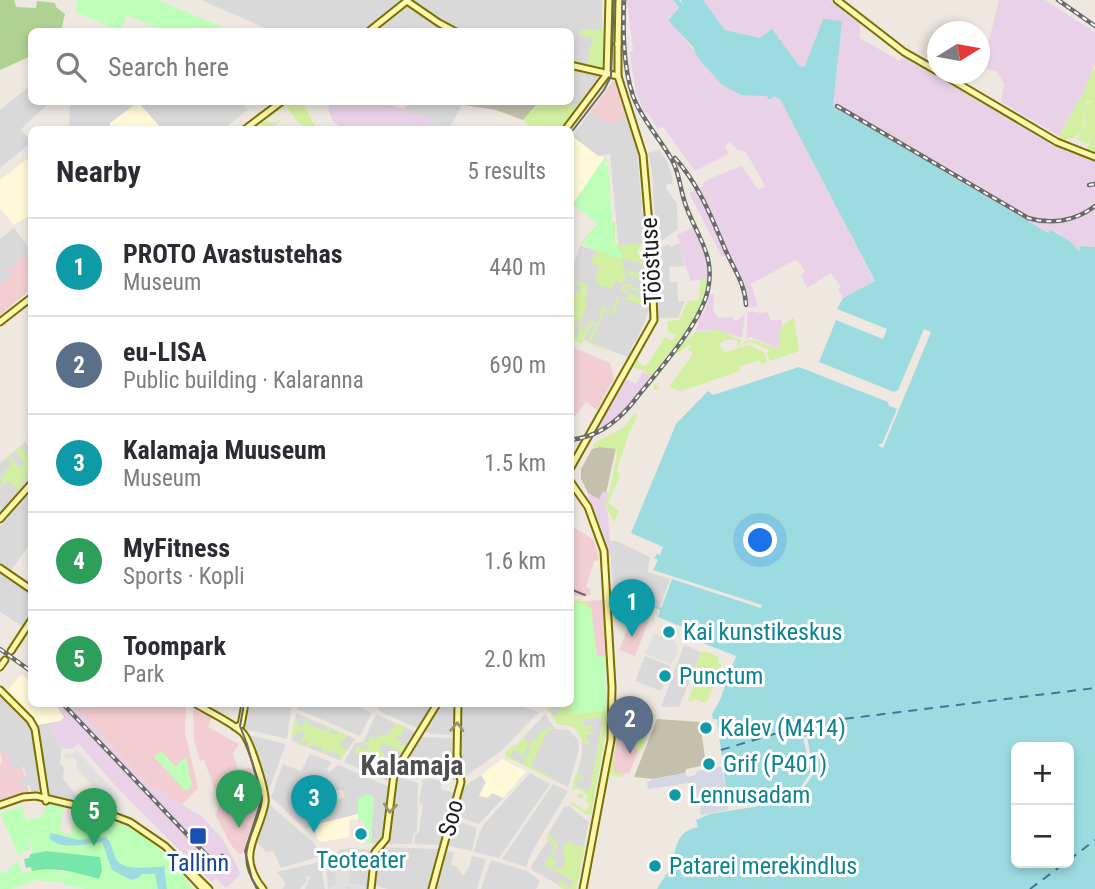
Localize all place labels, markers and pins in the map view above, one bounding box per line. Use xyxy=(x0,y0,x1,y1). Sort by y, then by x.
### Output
pin: 1 xyxy=(609,579,655,637)
place label: Kai kunstikeskus xyxy=(683,618,842,646)
marker: Kai kunstikeskus xyxy=(661,624,677,640)
place label: Punctum xyxy=(679,662,763,690)
marker: Punctum xyxy=(657,668,673,684)
pin: 2 xyxy=(607,696,653,754)
place label: Kalev (M414) xyxy=(720,714,846,742)
marker: Kalev (M414) xyxy=(698,720,714,736)
place label: Grif (P401) xyxy=(723,750,827,778)
marker: Grif (P401) xyxy=(701,756,717,772)
pin: 4 xyxy=(216,770,262,828)
pin: 3 xyxy=(291,775,337,833)
place label: Lennusadam xyxy=(689,781,810,809)
marker: Lennusadam xyxy=(667,787,683,803)
pin: 5 xyxy=(71,788,117,846)
marker: Tallinn xyxy=(188,826,208,846)
marker: Teoteater xyxy=(353,826,369,842)
place label: Teoteater xyxy=(316,846,406,874)
place label: Tallinn xyxy=(167,849,229,877)
place label: Patarei merekindlus xyxy=(669,852,857,880)
marker: Patarei merekindlus xyxy=(647,858,663,874)

